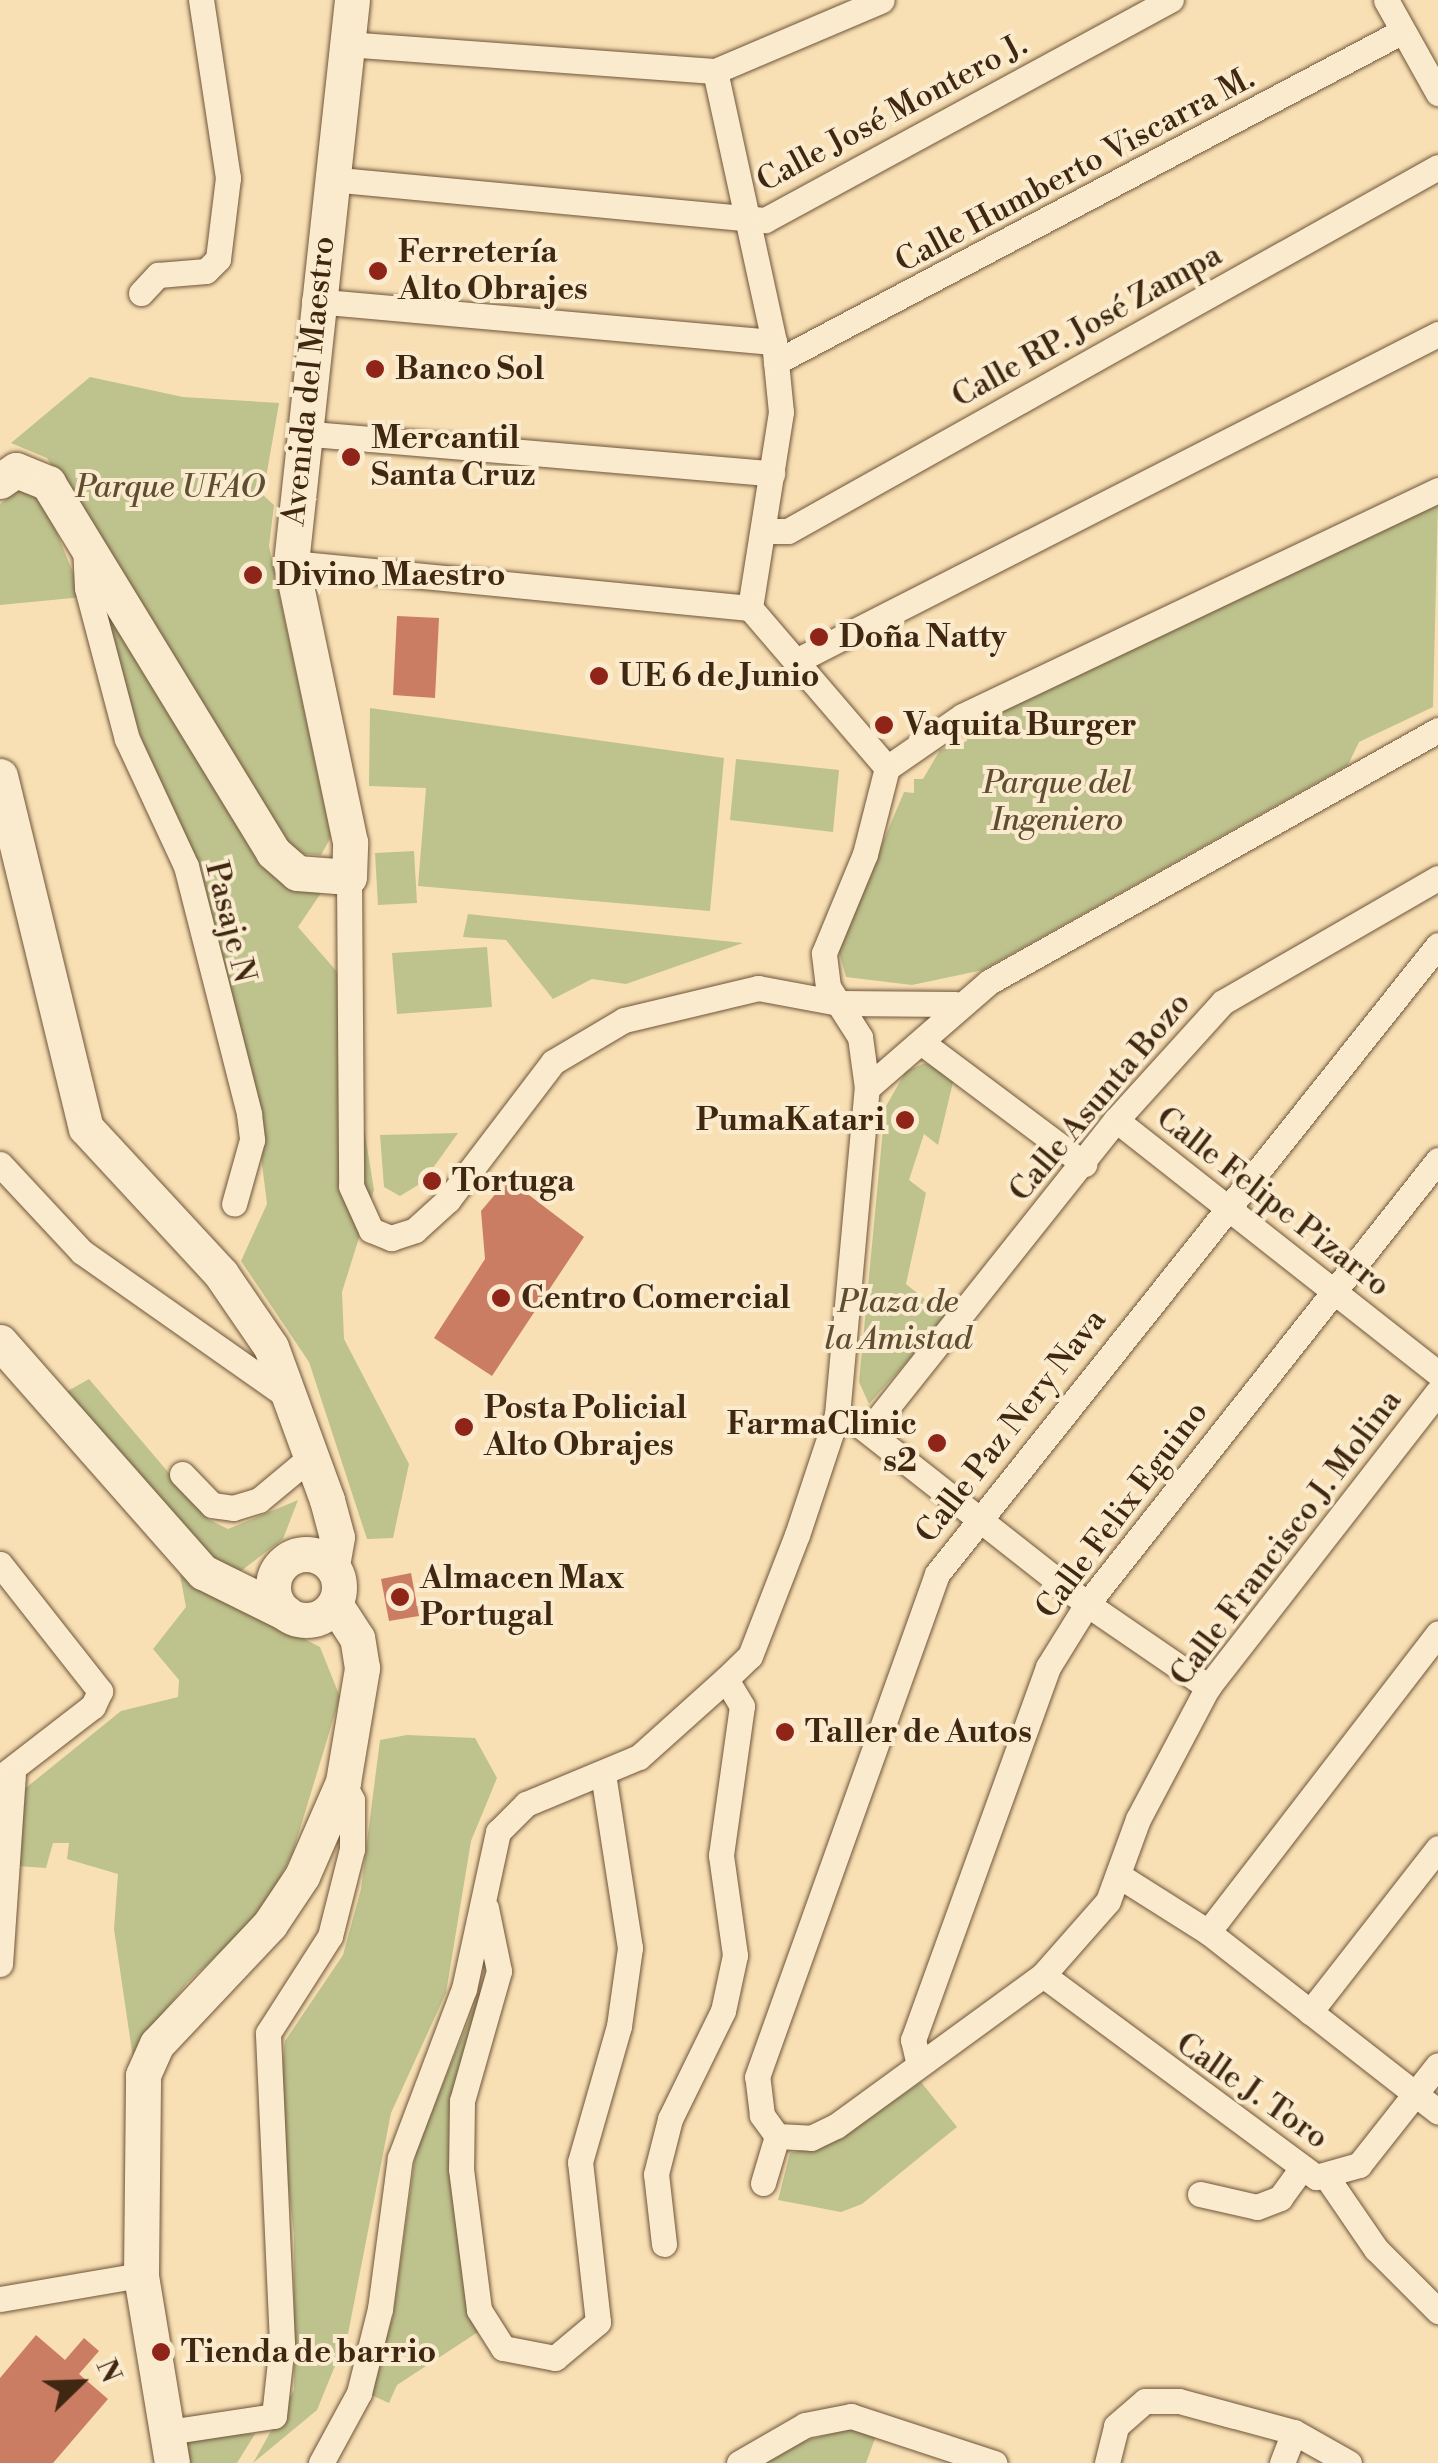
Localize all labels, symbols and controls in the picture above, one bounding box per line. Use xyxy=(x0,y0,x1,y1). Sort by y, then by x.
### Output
street label: Calle José Montero J. xyxy=(750,26,1034,200)
street label: Calle Humberto Viscarra M. xyxy=(889,59,1261,281)
street label: Avenida del Maestro xyxy=(275,234,343,528)
place label: Ferretería Alto Obrajes xyxy=(398,234,588,309)
street label: Calle RP. José Zampa xyxy=(945,236,1229,416)
marker: Ferretería Alto Obrajes xyxy=(367,260,389,282)
place label: Banco Sol xyxy=(395,350,544,388)
marker: Banco Sol xyxy=(364,358,386,380)
place label: Mercantil Santa Cruz xyxy=(371,420,535,495)
marker: Mercantil Santa Cruz xyxy=(340,446,362,468)
park label: Parque UFAO xyxy=(75,468,265,506)
place label: Divino Maestro xyxy=(276,556,506,594)
marker: Divino Maestro xyxy=(240,562,266,588)
place label: Doña Natty xyxy=(839,618,1006,656)
marker: Doña Natty xyxy=(808,626,830,648)
place label: UE 6 de Junio xyxy=(619,657,820,695)
marker: UE 6 de Junio xyxy=(588,665,610,687)
place label: Vaquita Burger xyxy=(904,706,1137,744)
marker: Vaquita Burger xyxy=(873,714,895,736)
park label: Parque del Ingeniero xyxy=(983,765,1131,840)
street label: Pasaje N xyxy=(196,857,264,987)
street label: Calle Asunta Bozo xyxy=(1001,984,1199,1210)
street label: Calle Felipe Pizarro xyxy=(1148,1099,1398,1305)
place label: PumaKatari xyxy=(696,1101,885,1139)
marker: PumaKatari xyxy=(894,1109,916,1131)
place label: Tortuga xyxy=(452,1162,575,1200)
marker: Tortuga xyxy=(421,1170,443,1192)
place label: Centro Comercial xyxy=(521,1279,790,1317)
park label: Plaza de la Amistad xyxy=(824,1284,972,1359)
marker: Centro Comercial xyxy=(490,1287,512,1309)
street label: Calle Paz Nery Nava xyxy=(908,1301,1114,1551)
street label: Calle Francisco J. Molina xyxy=(1162,1382,1410,1694)
place label: Posta Policial Alto Obrajes xyxy=(484,1390,687,1465)
street label: Calle Felix Eguino xyxy=(1028,1394,1216,1626)
place label: FarmaClinic s2 xyxy=(727,1406,917,1481)
marker: Posta Policial Alto Obrajes xyxy=(453,1416,475,1438)
marker: FarmaClinic s2 xyxy=(926,1432,948,1454)
place label: Almacen Max Portugal xyxy=(420,1560,624,1635)
marker: Almacen Max Portugal xyxy=(389,1586,411,1608)
place label: Taller de Autos xyxy=(805,1713,1032,1751)
marker: Taller de Autos xyxy=(774,1721,796,1743)
street label: Calle J. Toro xyxy=(1169,2025,1335,2157)
north arrow xyxy=(30,2333,130,2433)
place label: Tienda de barrio xyxy=(181,2333,436,2371)
marker: Tienda de barrio xyxy=(150,2341,172,2363)
text: N xyxy=(88,2354,129,2388)

